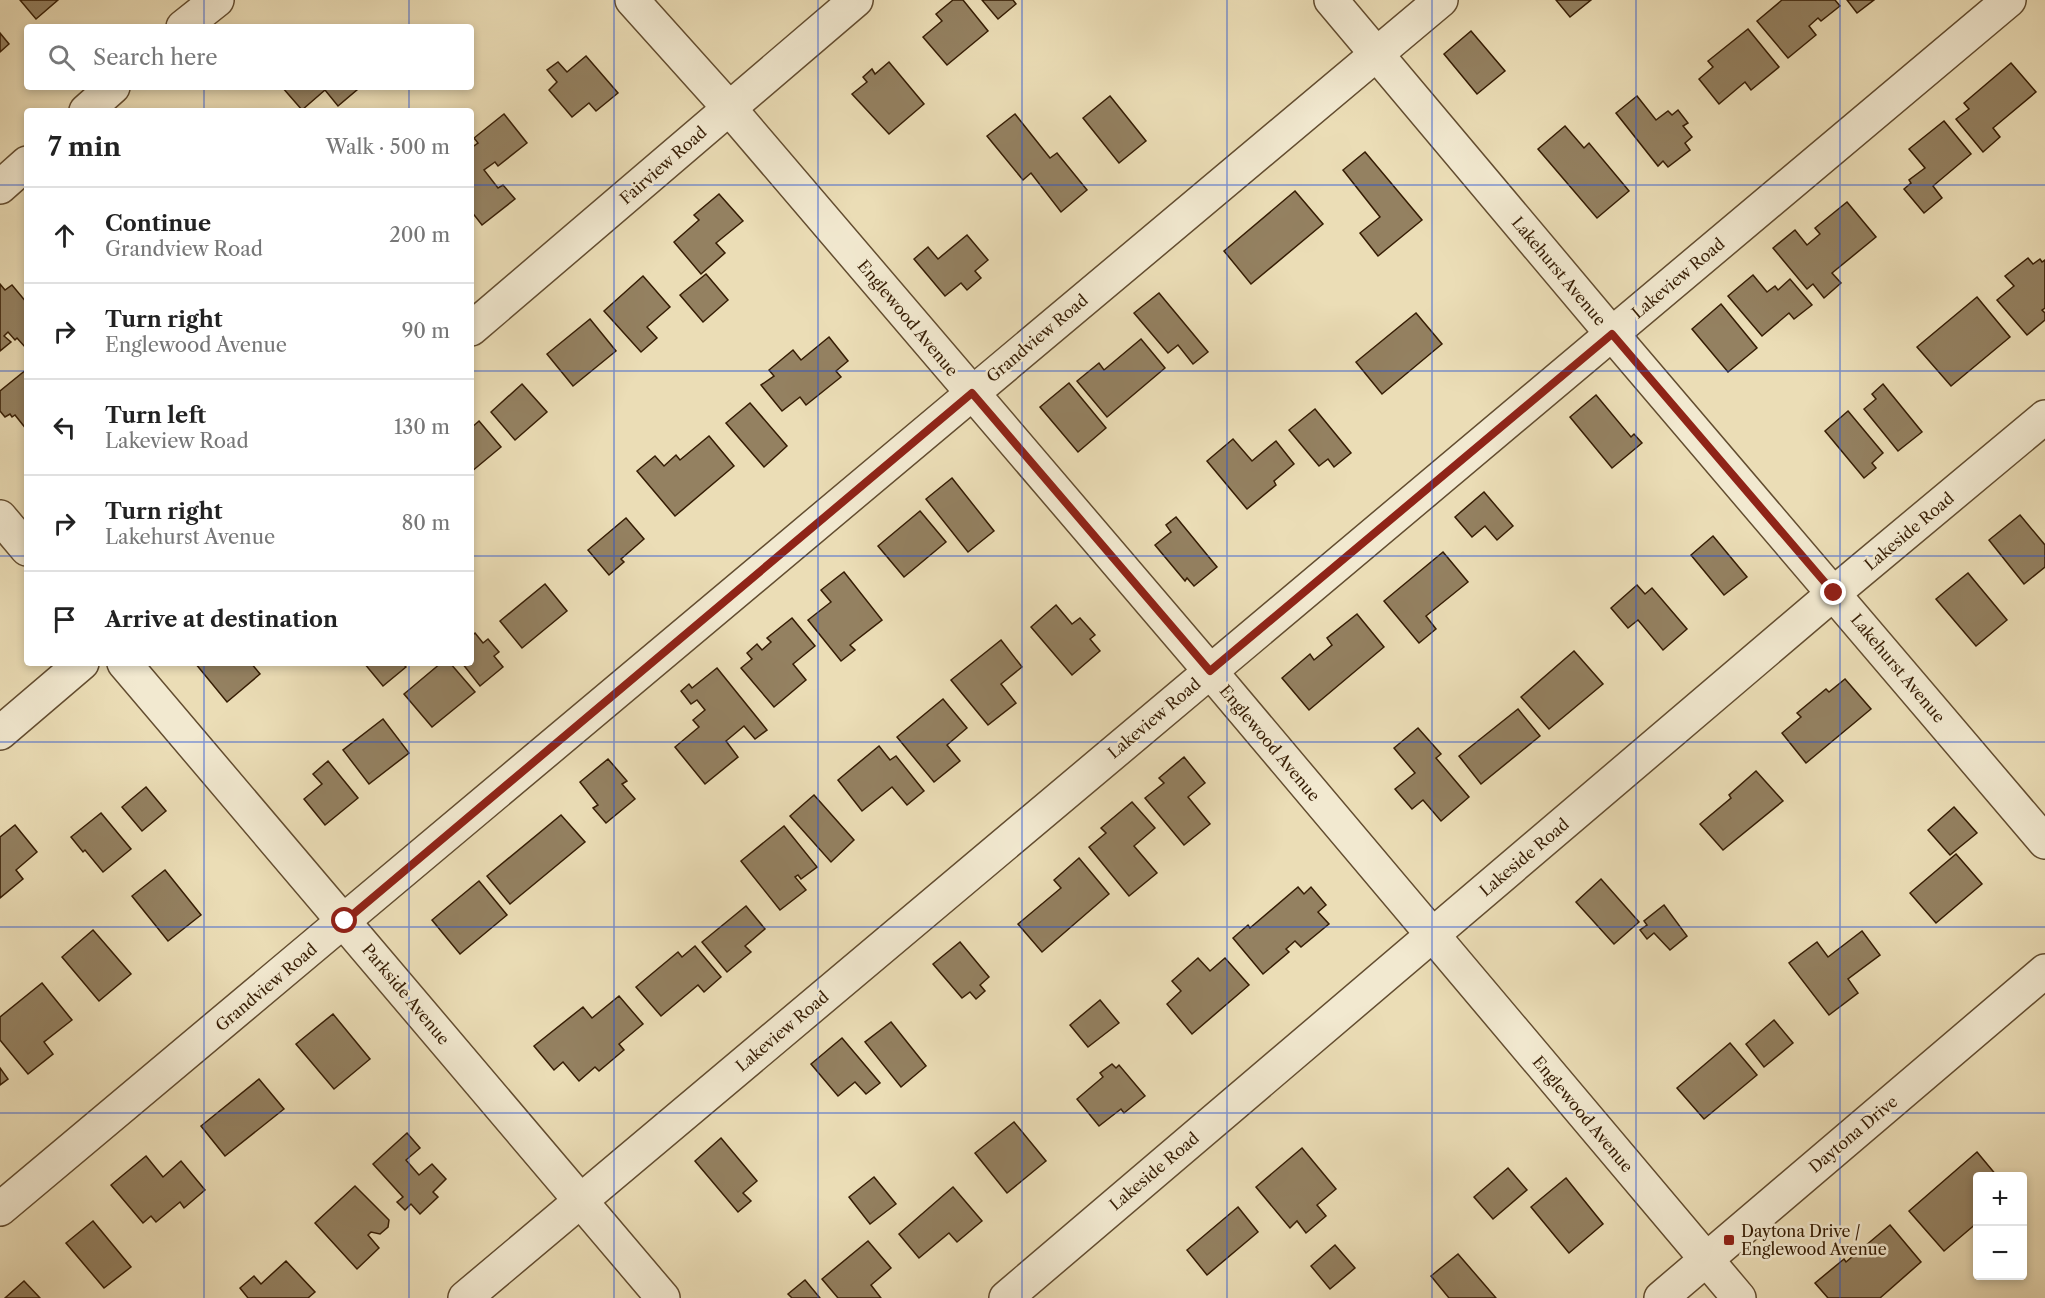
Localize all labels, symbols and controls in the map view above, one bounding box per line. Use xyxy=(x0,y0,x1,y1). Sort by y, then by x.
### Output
search box xyxy=(24,24,474,90)
icon: search xyxy=(45,41,78,74)
text: Search here xyxy=(93,44,218,71)
street label: Fairview Road xyxy=(615,122,711,208)
text: 7 min xyxy=(48,131,121,163)
text: Walk · 500 m xyxy=(326,135,450,159)
text: Continue xyxy=(105,210,211,237)
street label: Lakehurst Avenue xyxy=(1508,212,1610,330)
icon: ahead xyxy=(48,219,81,252)
text: 200 m xyxy=(389,223,450,247)
street label: Lakeview Road xyxy=(1628,233,1729,323)
text: Grandview Road xyxy=(105,237,263,261)
street label: Englewood Avenue xyxy=(854,256,962,380)
street label: Grandview Road xyxy=(982,290,1092,386)
text: Turn right xyxy=(105,306,223,333)
icon: right xyxy=(48,315,81,348)
text: 90 m xyxy=(402,319,450,343)
text: Englewood Avenue xyxy=(105,333,287,357)
text: Turn left xyxy=(105,402,206,429)
icon: left xyxy=(48,411,81,444)
text: 130 m xyxy=(394,415,450,439)
text: Lakeview Road xyxy=(105,429,249,453)
street label: Lakeside Road xyxy=(1860,488,1958,574)
text: Turn right xyxy=(105,498,223,525)
icon: right xyxy=(48,507,81,540)
text: 80 m xyxy=(402,511,450,535)
text: Lakehurst Avenue xyxy=(105,525,275,549)
route end xyxy=(1820,579,1846,605)
icon: arrive xyxy=(48,603,81,636)
text: Arrive at destination xyxy=(105,606,338,633)
street label: Lakehurst Avenue xyxy=(1847,609,1949,727)
street label: Lakeview Road xyxy=(1104,673,1205,763)
street label: Englewood Avenue xyxy=(1216,681,1324,805)
street label: Lakeside Road xyxy=(1475,814,1573,900)
route start xyxy=(331,907,357,933)
street label: Grandview Road xyxy=(211,939,321,1035)
street label: Parkside Avenue xyxy=(358,939,454,1049)
street label: Lakeview Road xyxy=(732,986,833,1076)
street label: Englewood Avenue xyxy=(1529,1052,1637,1176)
street label: Daytona Drive xyxy=(1805,1091,1901,1177)
street label: Lakeside Road xyxy=(1105,1128,1203,1214)
map controls xyxy=(1973,1172,2027,1280)
button: + xyxy=(1973,1172,2027,1226)
place label: Daytona Drive / Englewood Avenue xyxy=(1741,1221,1887,1259)
button: − xyxy=(1973,1226,2027,1280)
marker: Daytona Drive / Englewood Avenue xyxy=(1722,1233,1736,1247)

